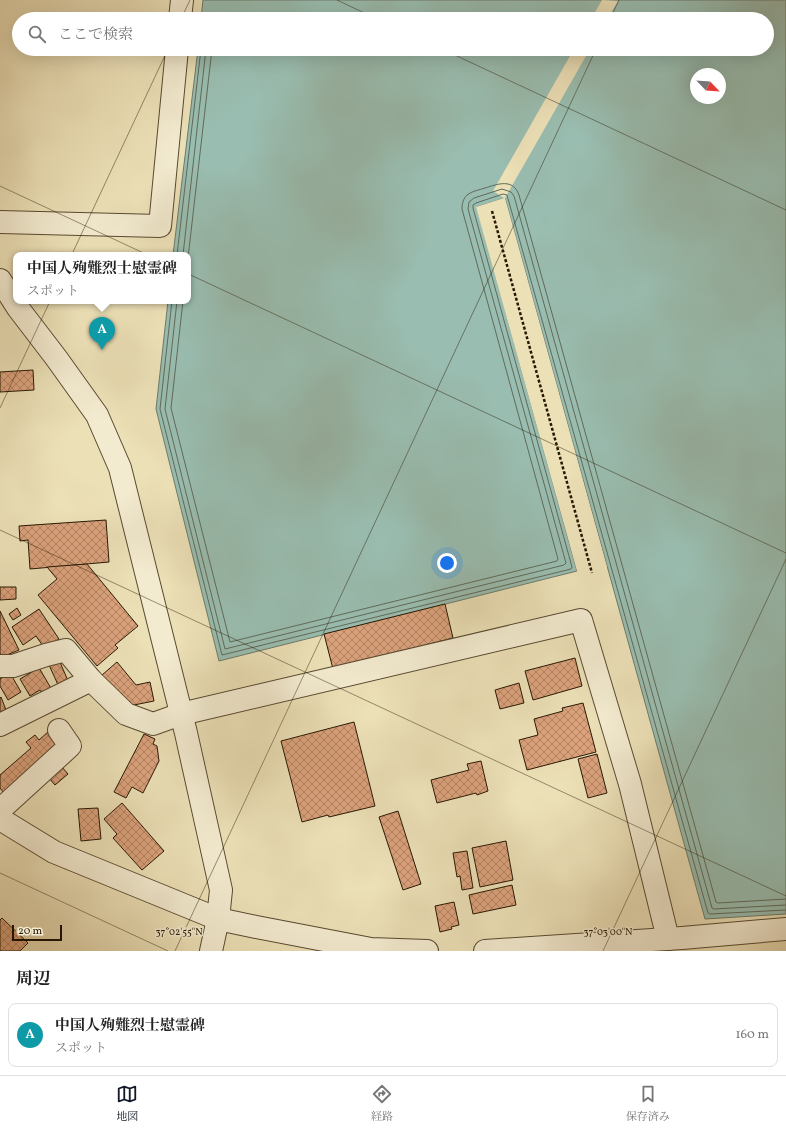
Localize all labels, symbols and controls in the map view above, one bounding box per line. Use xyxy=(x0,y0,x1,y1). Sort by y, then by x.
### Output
search box xyxy=(12,12,774,56)
icon: search xyxy=(26,23,48,45)
text: ここで検索 xyxy=(58,25,133,46)
north arrow xyxy=(690,68,726,104)
popup xyxy=(13,252,191,304)
text: 中国人殉難烈士慰霊碑 xyxy=(27,259,177,280)
text: スポット xyxy=(27,283,79,301)
pin: A xyxy=(89,317,115,350)
your location xyxy=(437,553,457,573)
scale bar xyxy=(12,923,62,942)
text: 20 m xyxy=(18,924,42,939)
text: 37°02'55"N xyxy=(155,925,203,939)
text: 37°03'00"N xyxy=(583,925,633,939)
text: 周辺 xyxy=(16,968,50,991)
text: 中国人殉難烈士慰霊碑 xyxy=(55,1016,205,1037)
text: A xyxy=(25,1026,35,1044)
text: 160 m xyxy=(735,1026,769,1044)
text: スポット xyxy=(55,1040,107,1058)
tab: 地図 xyxy=(116,1083,138,1125)
tab: 経路 xyxy=(371,1083,393,1125)
tab: 保存済み xyxy=(626,1083,670,1125)

